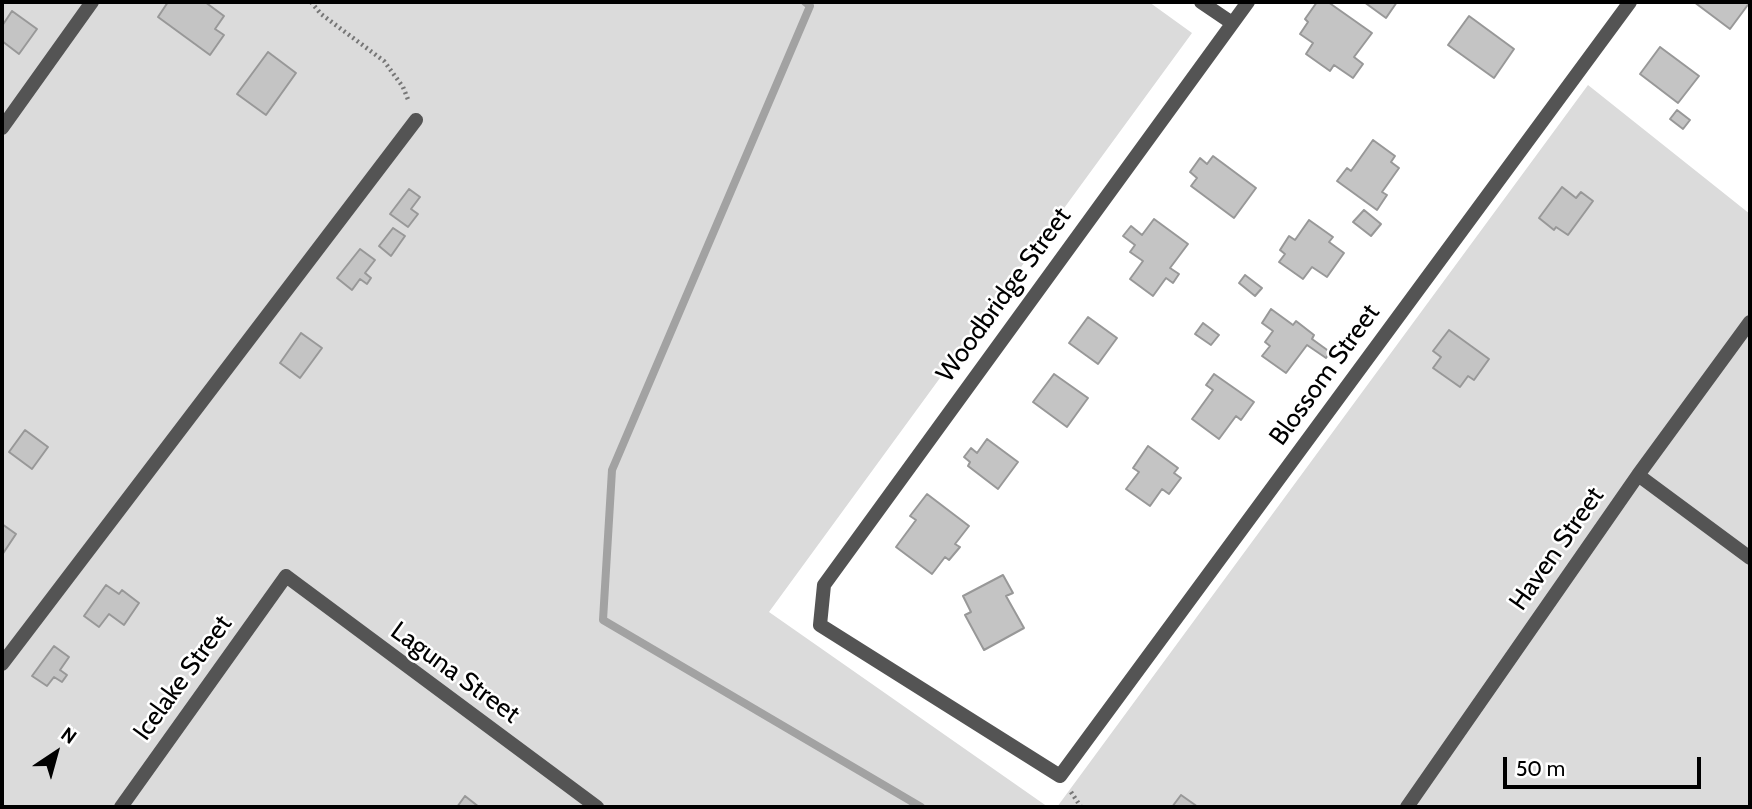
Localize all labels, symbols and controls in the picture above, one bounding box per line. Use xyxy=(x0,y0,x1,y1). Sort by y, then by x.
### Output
street label: Woodbridge Street xyxy=(930,202,1078,388)
street label: Blossom Street xyxy=(1263,298,1387,452)
street label: Haven Street xyxy=(1503,481,1611,617)
street label: Icelake Street xyxy=(127,609,239,747)
street label: Laguna Street xyxy=(384,616,526,730)
north arrow xyxy=(21,718,91,788)
text: N xyxy=(56,722,81,749)
scale bar xyxy=(1507,742,1705,786)
text: 50 m xyxy=(1516,756,1565,781)

